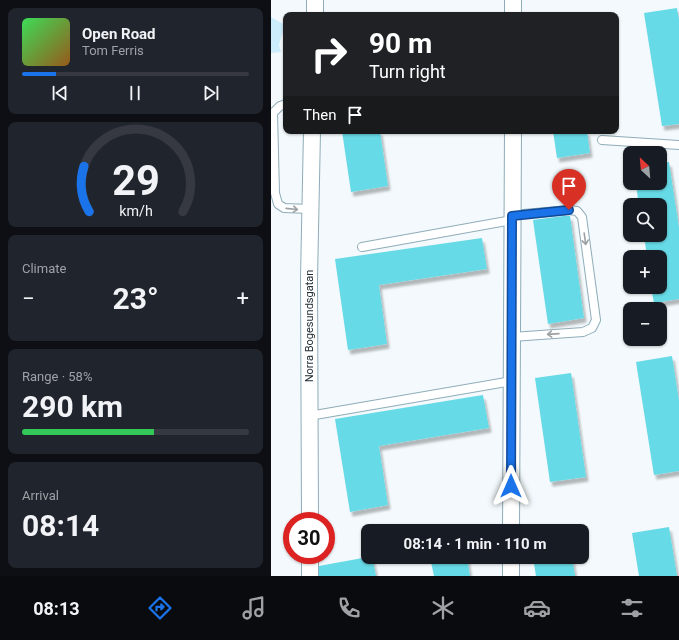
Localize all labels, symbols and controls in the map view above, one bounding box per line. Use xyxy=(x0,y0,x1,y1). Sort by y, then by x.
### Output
text: Open Road xyxy=(82,25,156,43)
text: 90 m xyxy=(369,27,432,60)
icon: right xyxy=(303,28,355,80)
text: Tom Ferris xyxy=(82,43,144,58)
text: Turn right xyxy=(369,61,446,82)
icon: previous xyxy=(49,82,71,104)
icon: pause xyxy=(124,82,146,104)
icon: next xyxy=(200,82,222,104)
icon: arrive xyxy=(344,104,366,126)
text: Then xyxy=(303,106,336,124)
north arrow xyxy=(623,146,667,190)
map controls xyxy=(623,146,667,346)
text: 29 xyxy=(112,156,159,205)
pin xyxy=(552,169,586,210)
icon: arrive xyxy=(558,175,580,197)
button: search xyxy=(623,198,667,242)
text: km/h xyxy=(119,203,152,219)
one-way arrow xyxy=(285,205,298,213)
one-way arrow xyxy=(581,232,589,245)
button: + xyxy=(623,250,667,294)
text: Climate xyxy=(22,261,66,276)
street label: Norra Bogesundsgatan xyxy=(303,270,316,382)
text: 23° xyxy=(112,281,159,316)
text: − xyxy=(22,286,35,311)
text: + xyxy=(237,286,249,311)
button: − xyxy=(623,302,667,346)
one-way arrow xyxy=(547,331,560,338)
text: Range · 58% xyxy=(22,369,92,384)
text: 290 km xyxy=(22,389,123,424)
position arrow xyxy=(490,465,532,507)
text: Arrival xyxy=(22,488,59,503)
text: 08:14 xyxy=(22,508,99,543)
speed limit sign: 30 xyxy=(283,512,335,564)
text: 08:14 · 1 min · 110 m xyxy=(404,535,546,553)
icon: directions xyxy=(146,594,174,622)
icon: music xyxy=(240,594,268,622)
icon: phone xyxy=(335,594,363,622)
icon: climate xyxy=(429,594,457,622)
icon: car xyxy=(523,594,551,622)
icon: filters xyxy=(618,594,646,622)
text: 08:13 xyxy=(33,598,80,619)

